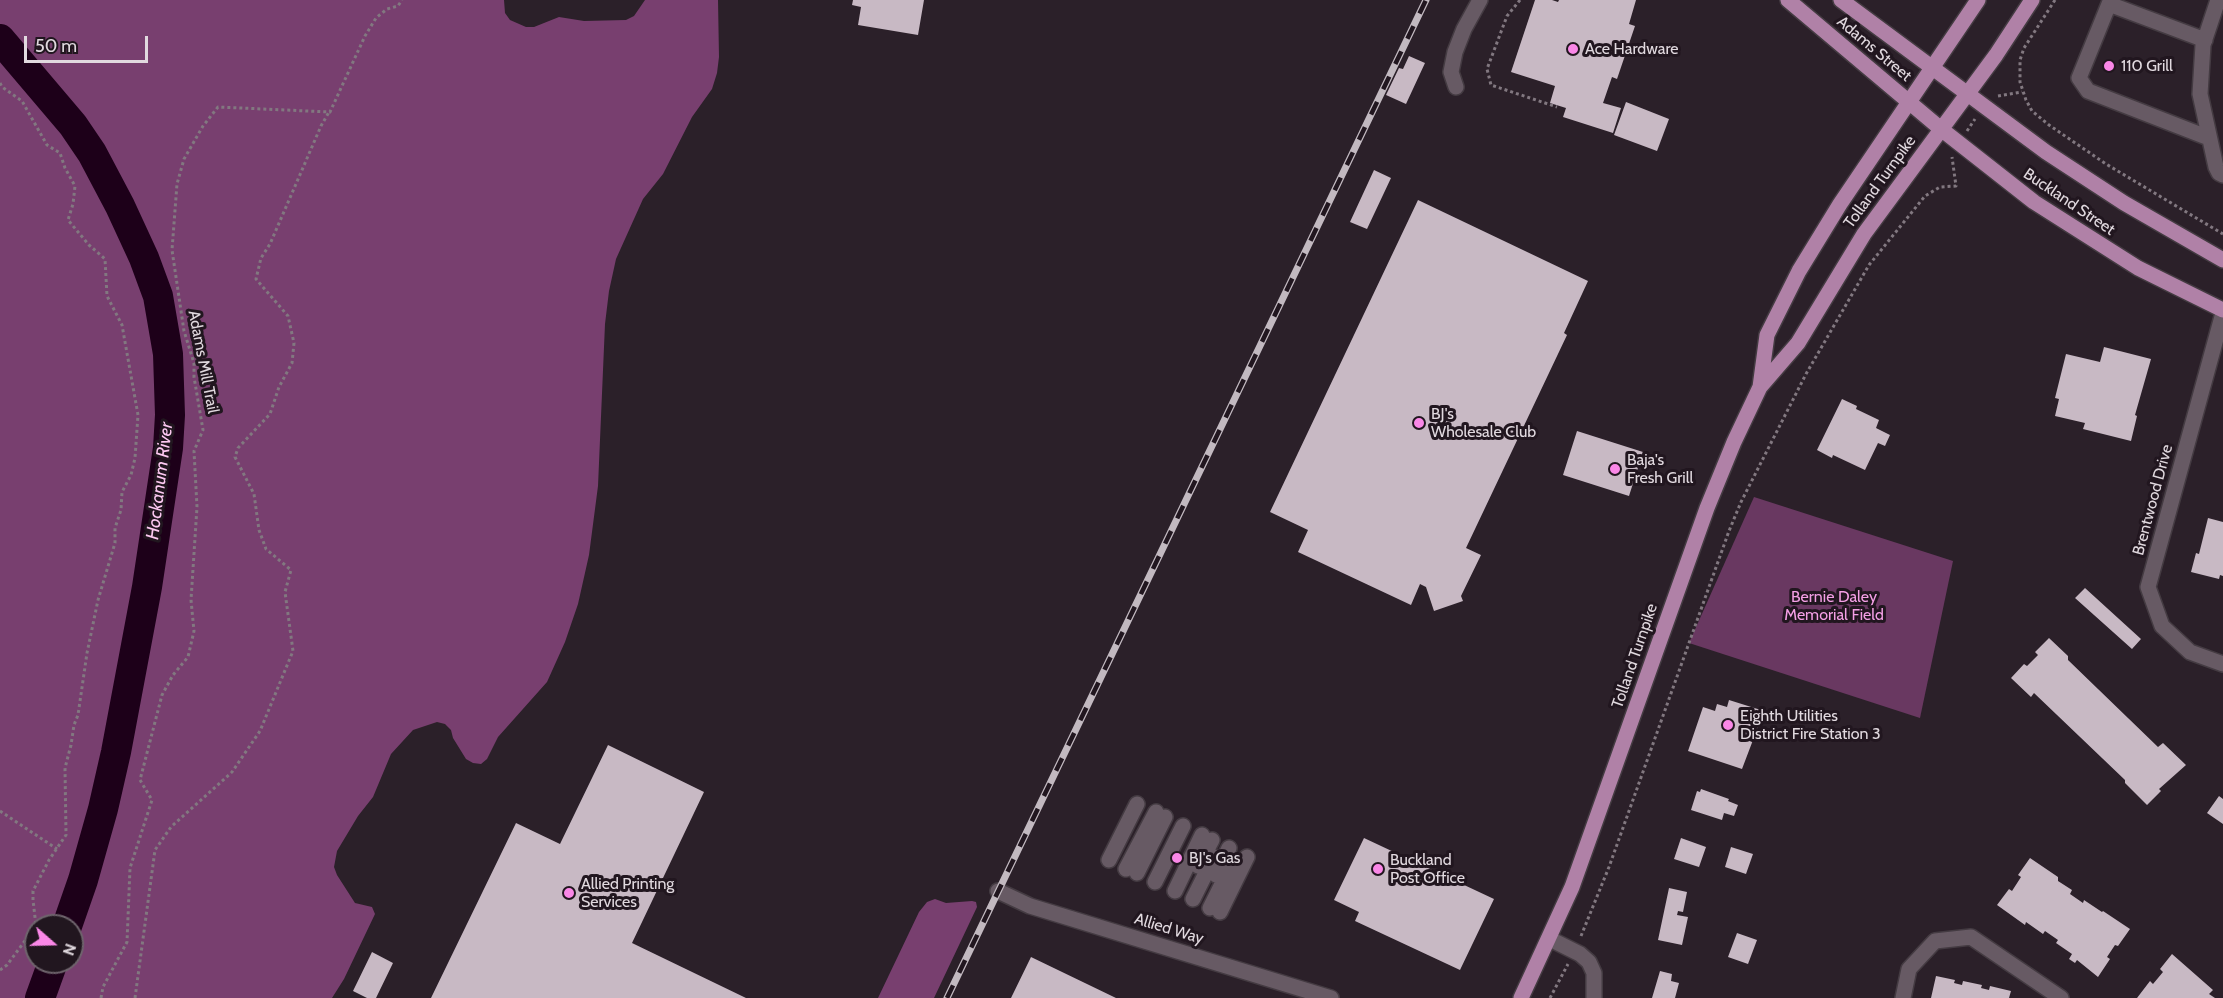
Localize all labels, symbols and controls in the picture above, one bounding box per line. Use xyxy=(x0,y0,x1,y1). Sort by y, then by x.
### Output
street label: Adams Street xyxy=(1833,12,1915,86)
scale bar xyxy=(27,24,152,62)
text: 50 m xyxy=(35,35,77,57)
place label: Ace Hardware xyxy=(1585,39,1678,59)
marker: Ace Hardware xyxy=(1566,42,1580,56)
place label: 110 Grill xyxy=(2121,56,2173,76)
marker: 110 Grill xyxy=(2102,59,2116,73)
street label: Tolland Turnpike xyxy=(1840,132,1920,232)
street label: Buckland Street xyxy=(2020,164,2118,240)
street label: Adams Mill Trail xyxy=(184,309,222,415)
place label: BJ's Wholesale Club xyxy=(1431,404,1536,442)
marker: BJ's Wholesale Club xyxy=(1412,416,1426,430)
water label: Hockanum River xyxy=(142,421,178,541)
street label: Brentwood Drive xyxy=(2129,442,2177,558)
place label: Baja's Fresh Grill xyxy=(1627,450,1693,488)
marker: Baja's Fresh Grill xyxy=(1608,462,1622,476)
park label: Bernie Daley Memorial Field xyxy=(1784,587,1884,625)
street label: Tolland Turnpike xyxy=(1608,601,1662,711)
place label: Eighth Utilities District Fire Station 3 xyxy=(1740,706,1881,744)
marker: Eighth Utilities District Fire Station 3 xyxy=(1721,718,1735,732)
place label: BJ's Gas xyxy=(1189,848,1240,868)
place label: Buckland Post Office xyxy=(1390,850,1465,888)
marker: BJ's Gas xyxy=(1170,851,1184,865)
marker: Buckland Post Office xyxy=(1371,862,1385,876)
place label: Allied Printing Services xyxy=(581,874,674,912)
marker: Allied Printing Services xyxy=(562,886,576,900)
street label: Allied Way xyxy=(1132,909,1206,949)
north arrow xyxy=(24,914,84,974)
text: N xyxy=(59,941,80,958)

